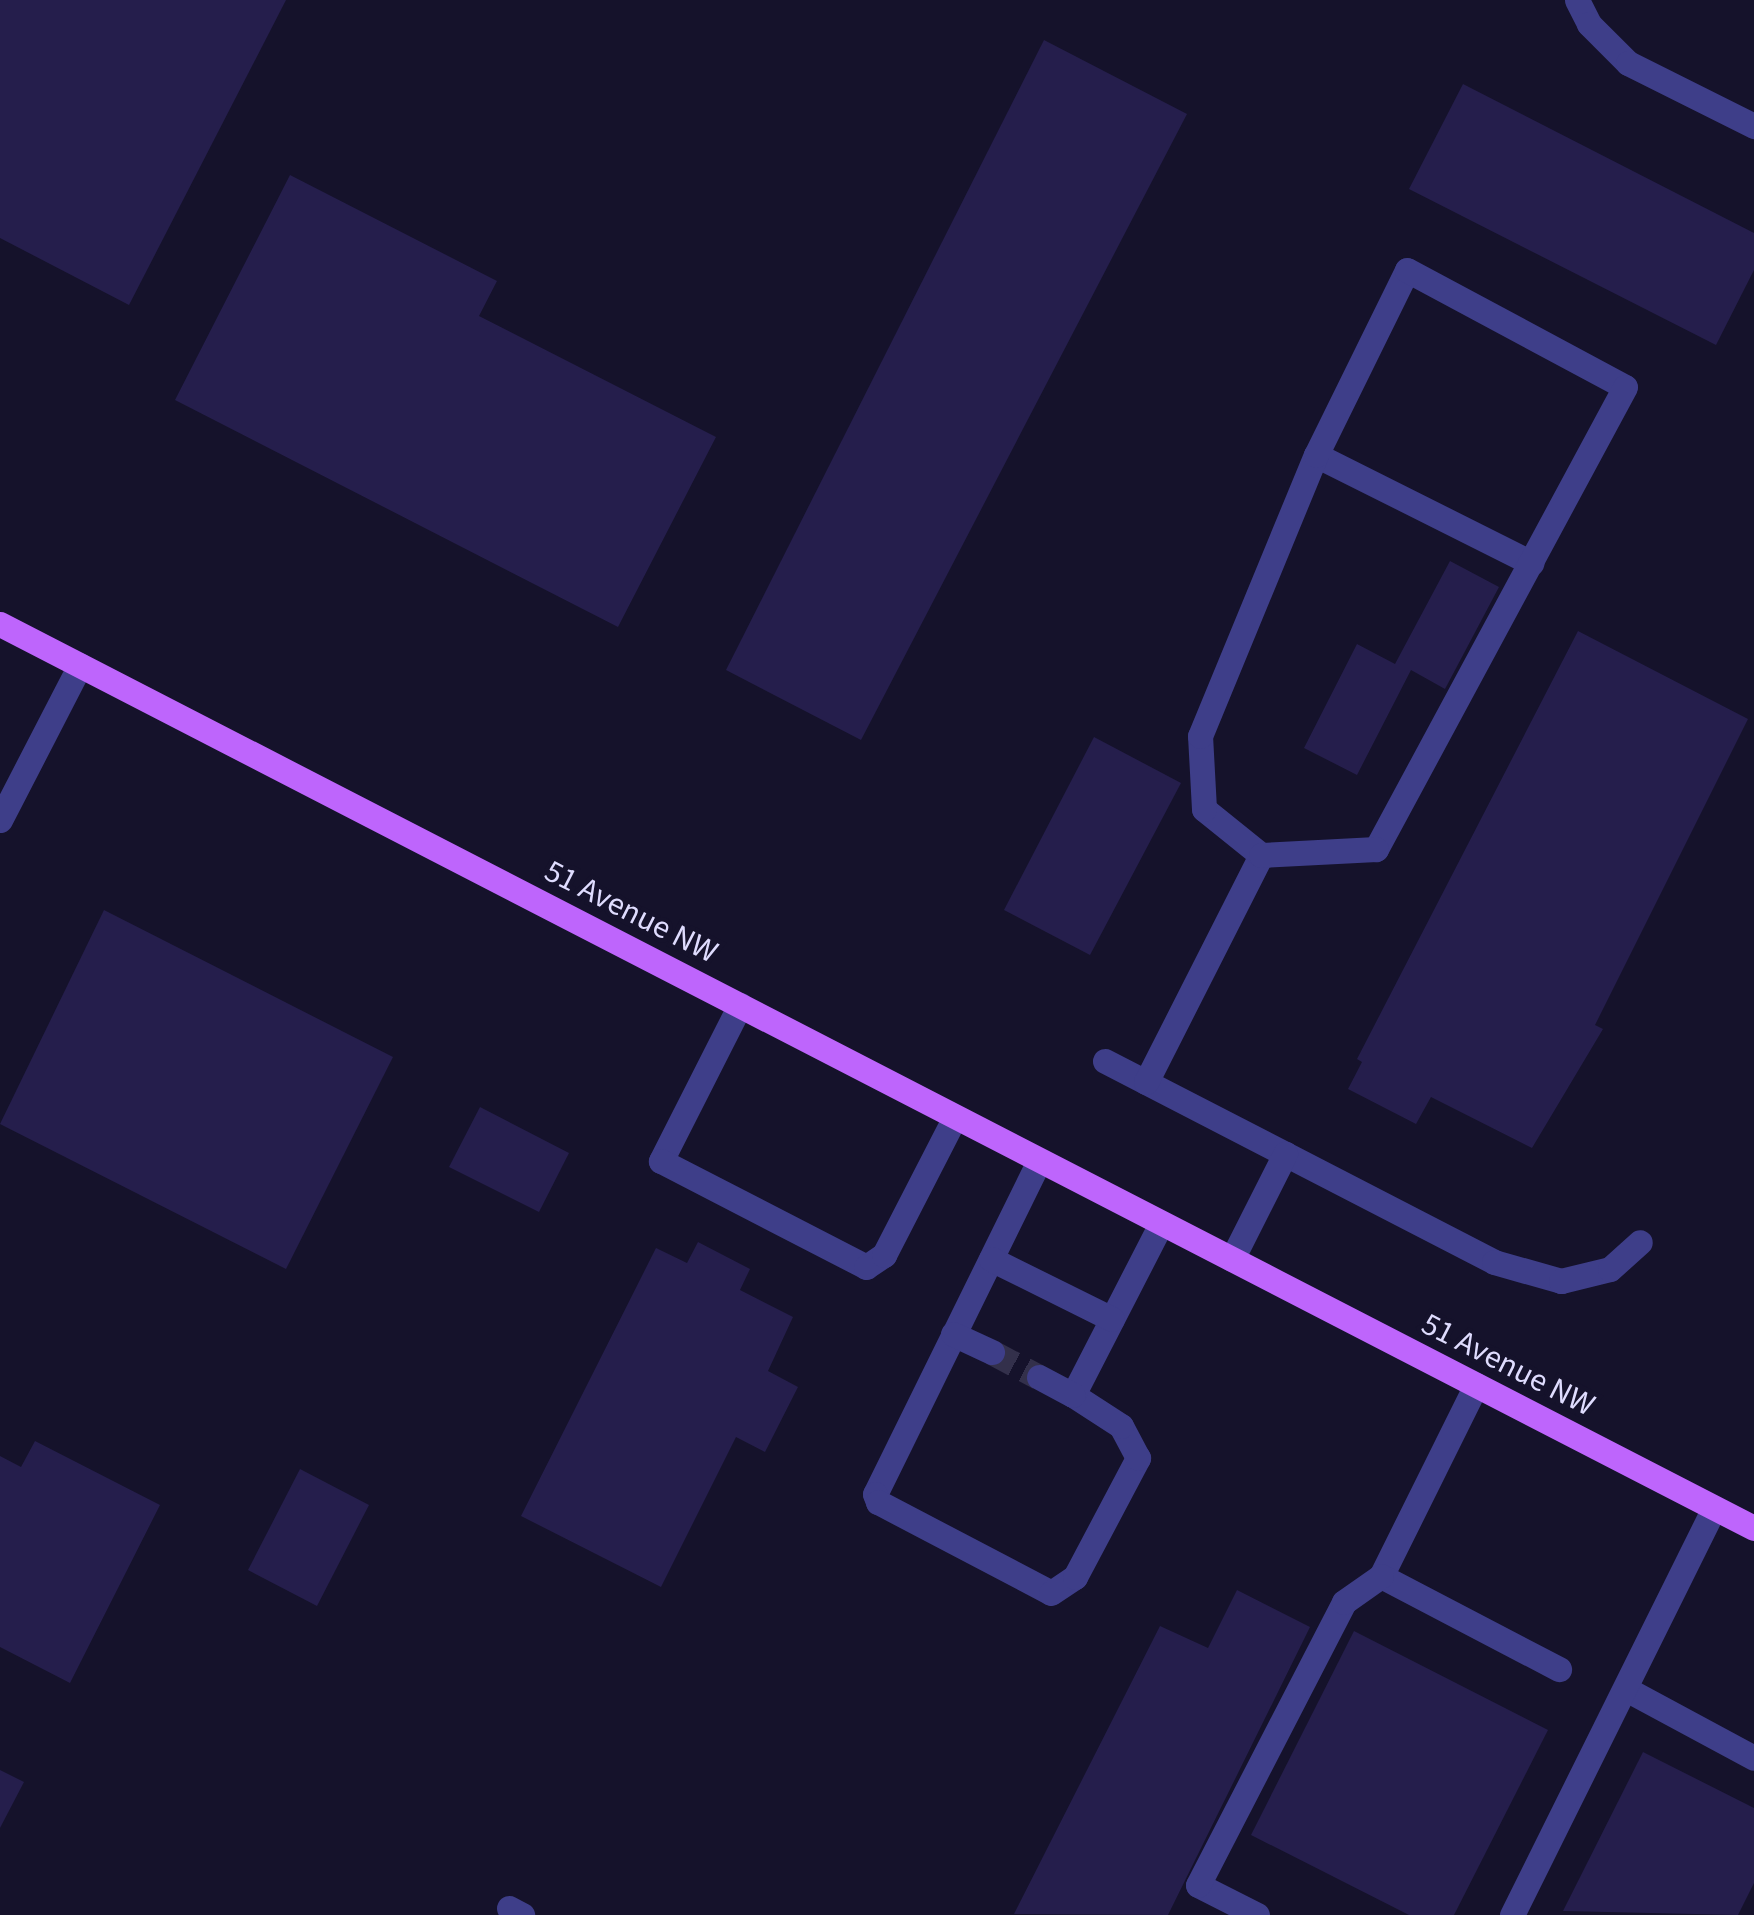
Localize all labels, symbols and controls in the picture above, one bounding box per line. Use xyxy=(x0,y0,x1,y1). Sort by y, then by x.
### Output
street label: 51 Avenue NW xyxy=(538,852,724,972)
street label: 51 Avenue NW xyxy=(1415,1305,1601,1425)

